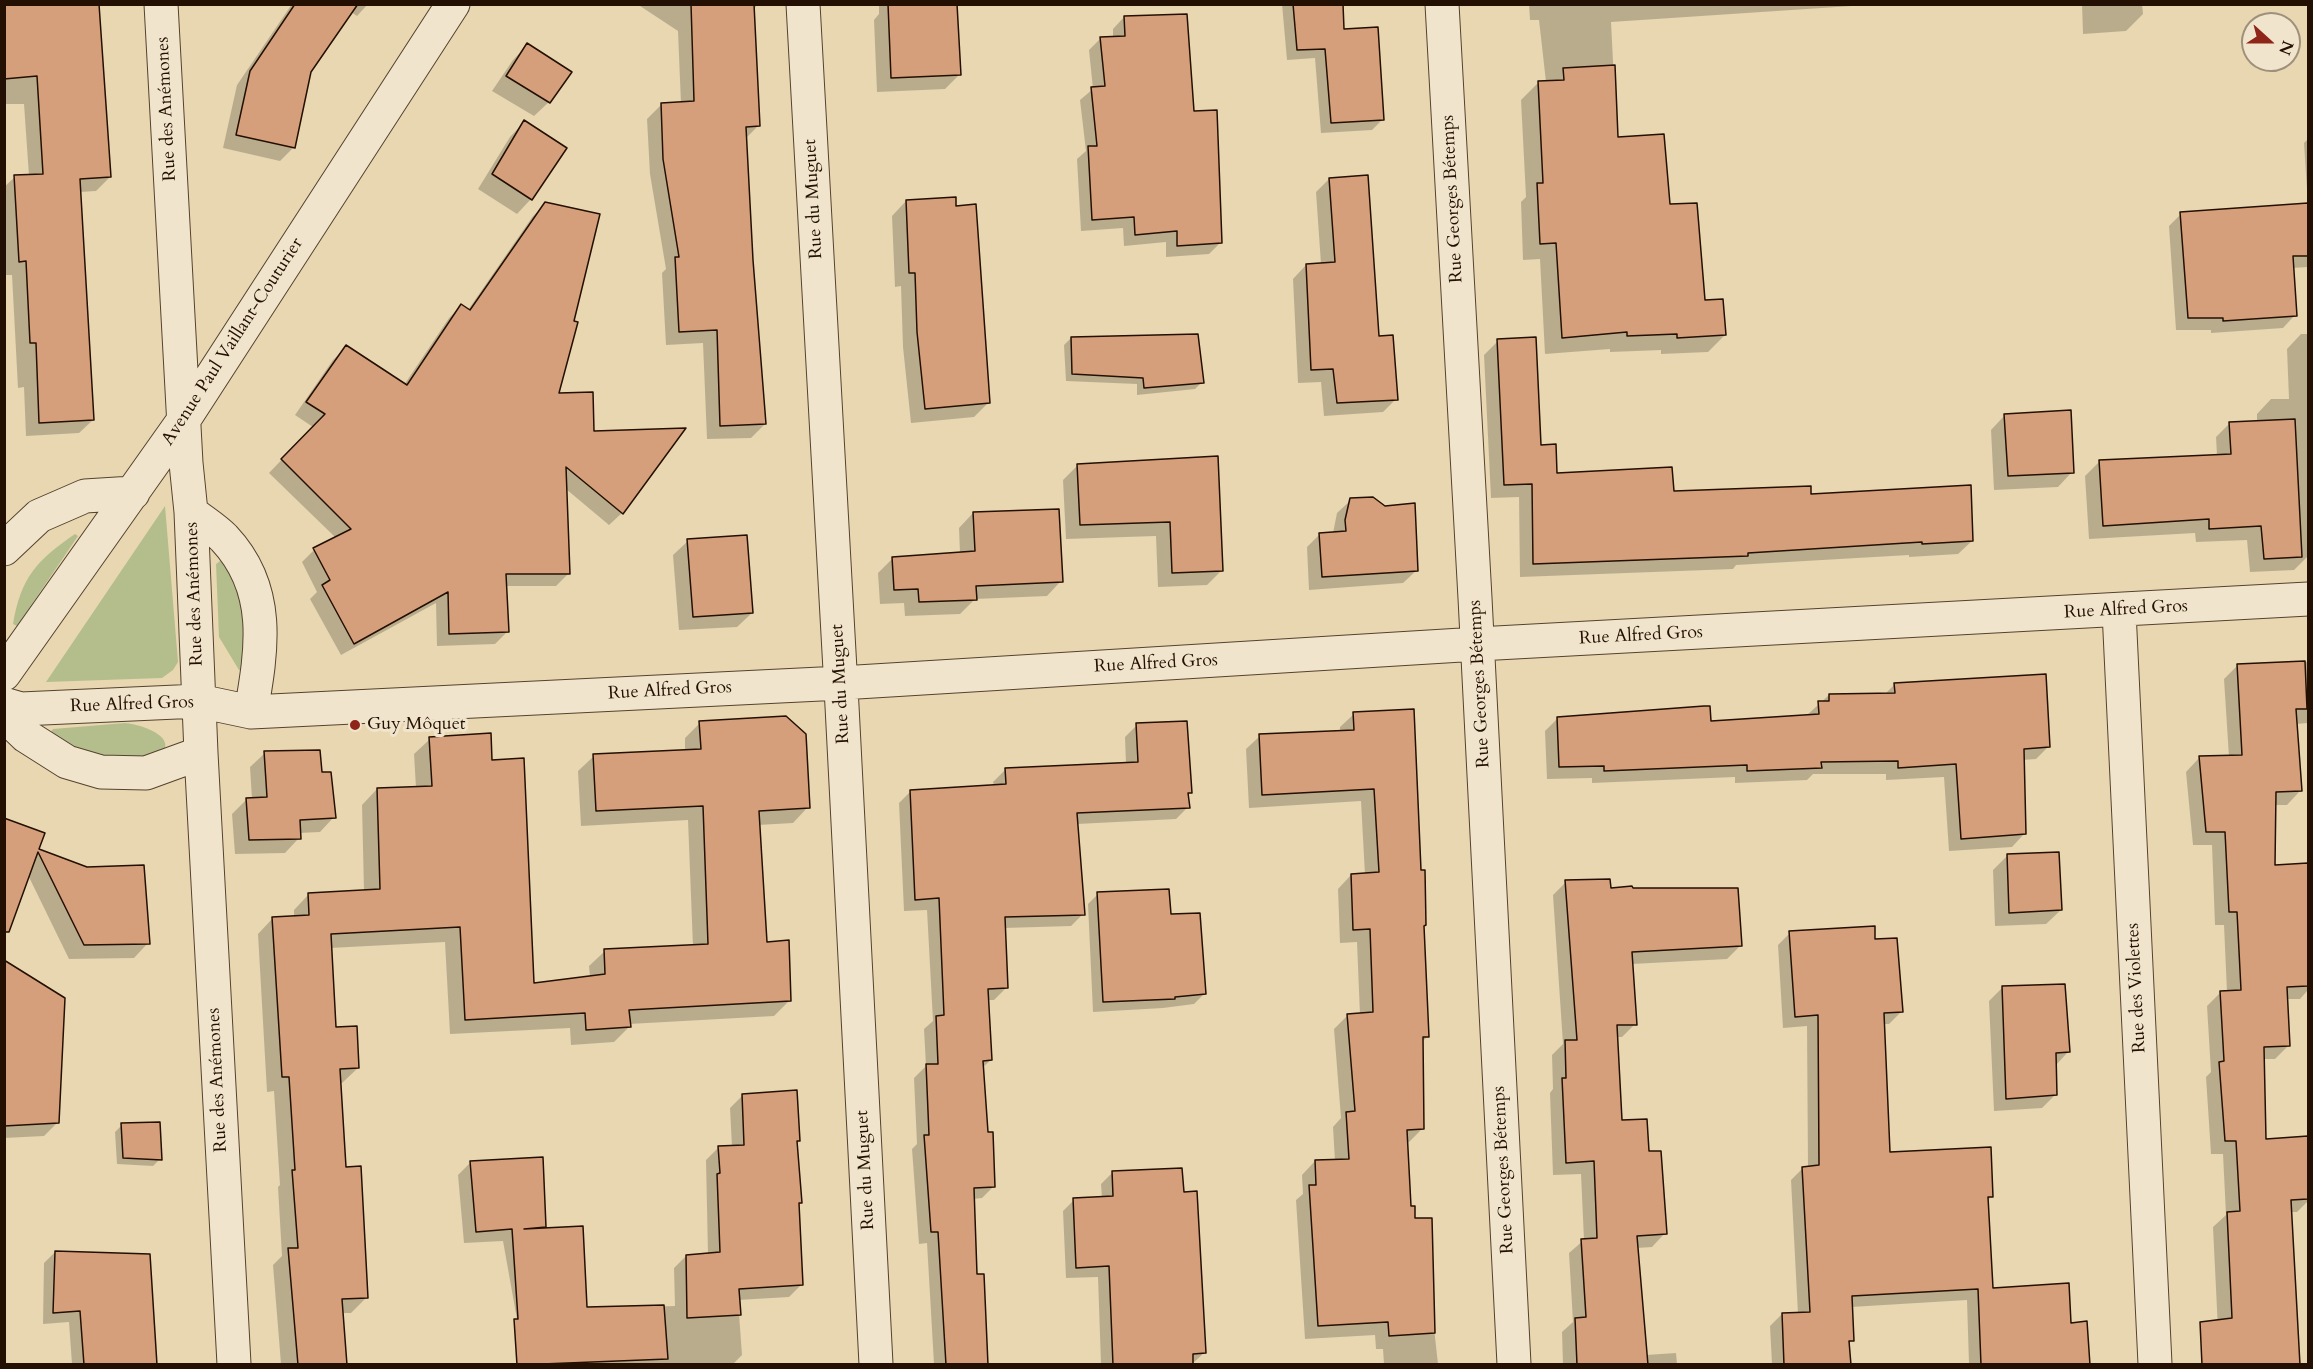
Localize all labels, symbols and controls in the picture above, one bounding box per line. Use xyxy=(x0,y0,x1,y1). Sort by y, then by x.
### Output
north arrow xyxy=(2241,12,2301,72)
street label: Rue des Anémones xyxy=(152,36,182,182)
text: N xyxy=(2273,37,2299,58)
street label: Rue Georges Bétemps xyxy=(1438,114,1468,284)
street label: Rue du Muguet xyxy=(800,138,828,260)
street label: Avenue Paul Vaillant-Couturier xyxy=(158,234,308,450)
street label: Rue des Anémones xyxy=(182,521,208,667)
street label: Rue Alfred Gros xyxy=(2064,596,2188,624)
street label: Rue Georges Bétemps xyxy=(1465,599,1495,769)
street label: Rue Alfred Gros xyxy=(1579,622,1703,650)
street label: Rue du Muguet xyxy=(827,623,855,745)
street label: Rue Alfred Gros xyxy=(1094,650,1218,678)
street label: Rue Alfred Gros xyxy=(608,677,732,705)
street label: Rue Alfred Gros xyxy=(70,692,194,718)
place label: Guy Môquet xyxy=(367,714,466,736)
marker: Guy Môquet xyxy=(348,718,362,732)
street label: Rue des Violettes xyxy=(2123,922,2151,1054)
street label: Rue des Anémones xyxy=(203,1007,233,1153)
street label: Rue Georges Bétemps xyxy=(1489,1085,1519,1255)
street label: Rue du Muguet xyxy=(852,1109,880,1231)

